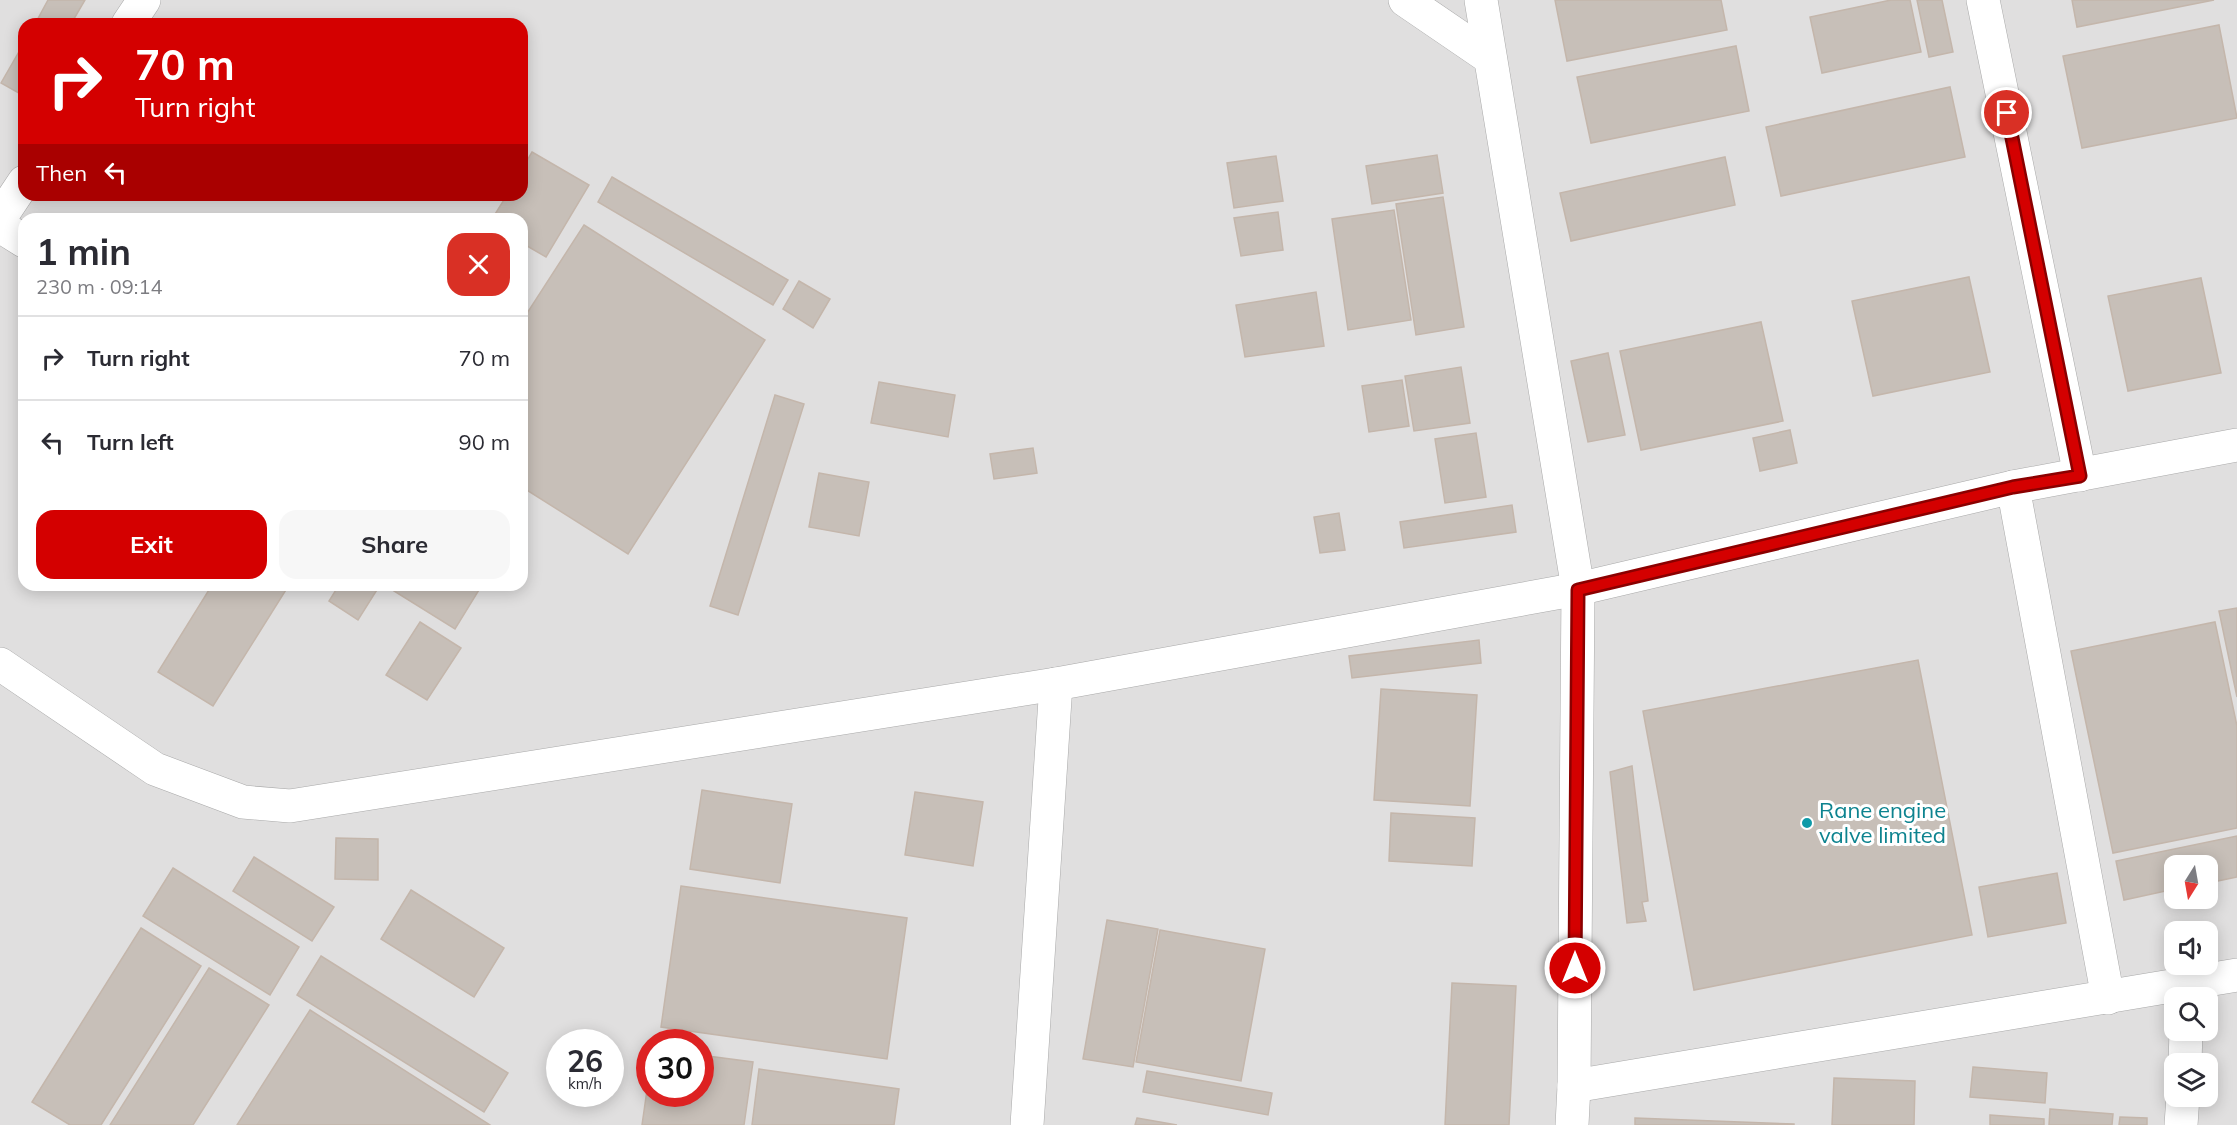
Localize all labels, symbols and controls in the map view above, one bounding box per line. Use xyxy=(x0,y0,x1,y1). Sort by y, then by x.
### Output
text: 70 m xyxy=(135,38,235,91)
icon: right xyxy=(36,42,114,120)
pin xyxy=(1981,87,2032,138)
text: Turn right xyxy=(135,90,255,124)
icon: arrive xyxy=(1990,96,2023,129)
icon: left xyxy=(99,156,132,189)
text: Then xyxy=(36,159,87,187)
text: 1 min xyxy=(36,229,131,274)
button: close xyxy=(447,233,510,296)
text: 230 m · 09:14 xyxy=(36,274,162,299)
icon: right xyxy=(36,342,69,375)
text: Turn right xyxy=(87,344,190,372)
text: 70 m xyxy=(459,344,510,372)
icon: left xyxy=(36,426,69,459)
text: Turn left xyxy=(87,428,174,456)
text: 90 m xyxy=(459,428,510,456)
button: Exit xyxy=(36,510,267,579)
button: Share xyxy=(279,510,510,579)
place label: Rane engine valve limited xyxy=(1819,796,1946,849)
marker: Rane engine valve limited xyxy=(1800,816,1814,830)
north arrow xyxy=(2164,855,2218,909)
map controls xyxy=(2164,855,2218,1107)
button: sound xyxy=(2164,921,2218,975)
position arrow xyxy=(1543,936,1607,1000)
button: search xyxy=(2164,987,2218,1041)
speed limit sign: 30 xyxy=(636,1029,714,1107)
text: 26 xyxy=(567,1042,603,1080)
button: layers xyxy=(2164,1053,2218,1107)
text: km/h xyxy=(568,1074,602,1093)

